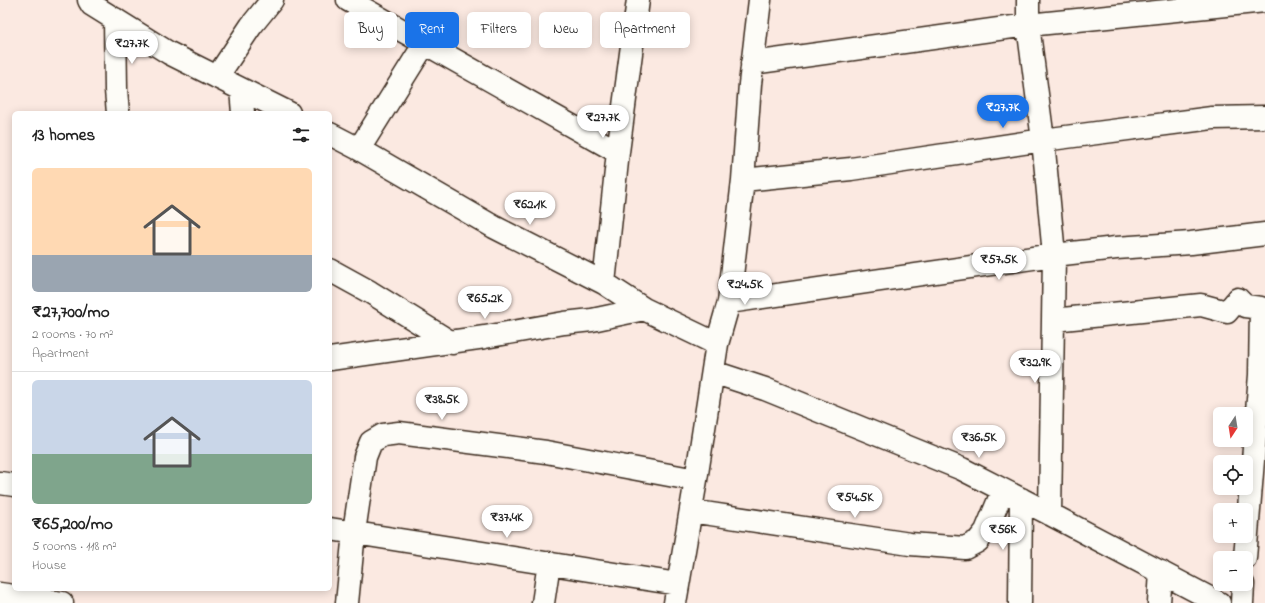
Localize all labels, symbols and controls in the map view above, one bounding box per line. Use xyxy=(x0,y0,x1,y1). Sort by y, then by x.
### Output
chip: Buy xyxy=(344,12,397,48)
chip: Rent xyxy=(405,12,459,48)
chip: Filters xyxy=(467,12,531,48)
chip: New xyxy=(539,12,592,48)
chip: Apartment xyxy=(600,12,690,48)
pin: ₹27.7K xyxy=(99,31,165,65)
text: ₹27.7K xyxy=(115,34,149,53)
pin: ₹27.7K xyxy=(970,95,1036,129)
text: ₹27.7K xyxy=(986,98,1020,117)
pin: ₹27.7K xyxy=(570,105,636,139)
text: ₹27.7K xyxy=(586,108,620,127)
text: 13 homes xyxy=(32,123,95,148)
icon: filters xyxy=(290,124,312,146)
pin: ₹62.1K xyxy=(497,192,563,226)
icon: home xyxy=(136,194,208,266)
text: ₹62.1K xyxy=(513,195,547,214)
pin: ₹57.5K xyxy=(966,247,1032,281)
text: ₹57.5K xyxy=(981,250,1018,269)
pin: ₹24.5K xyxy=(712,272,778,306)
text: ₹24.5K xyxy=(727,275,763,294)
pin: ₹65.2K xyxy=(452,286,518,320)
text: ₹65.2K xyxy=(467,289,503,308)
text: ₹27,700/mo xyxy=(32,300,110,325)
text: 2 rooms · 70 m² xyxy=(32,325,113,344)
text: Apartment xyxy=(32,344,89,363)
pin: ₹32.9K xyxy=(1002,350,1068,384)
text: ₹32.9K xyxy=(1019,353,1051,372)
pin: ₹38.5K xyxy=(409,387,475,421)
text: ₹38.5K xyxy=(425,390,459,409)
icon: home xyxy=(136,406,208,478)
north arrow xyxy=(1213,407,1253,447)
map controls xyxy=(1213,407,1253,591)
pin: ₹36.5K xyxy=(946,425,1012,459)
text: ₹36.5K xyxy=(961,428,997,447)
button: locate xyxy=(1213,455,1253,495)
pin: ₹54.5K xyxy=(822,485,888,519)
text: ₹54.5K xyxy=(837,488,874,507)
button: + xyxy=(1213,503,1253,543)
pin: ₹37.4K xyxy=(474,505,540,539)
text: ₹37.4K xyxy=(491,508,523,527)
text: ₹65,200/mo xyxy=(32,512,113,537)
pin: ₹56K xyxy=(979,517,1027,551)
text: ₹56K xyxy=(989,520,1017,539)
text: 5 rooms · 118 m² xyxy=(32,537,117,556)
button: − xyxy=(1213,551,1253,591)
text: House xyxy=(32,556,66,575)

